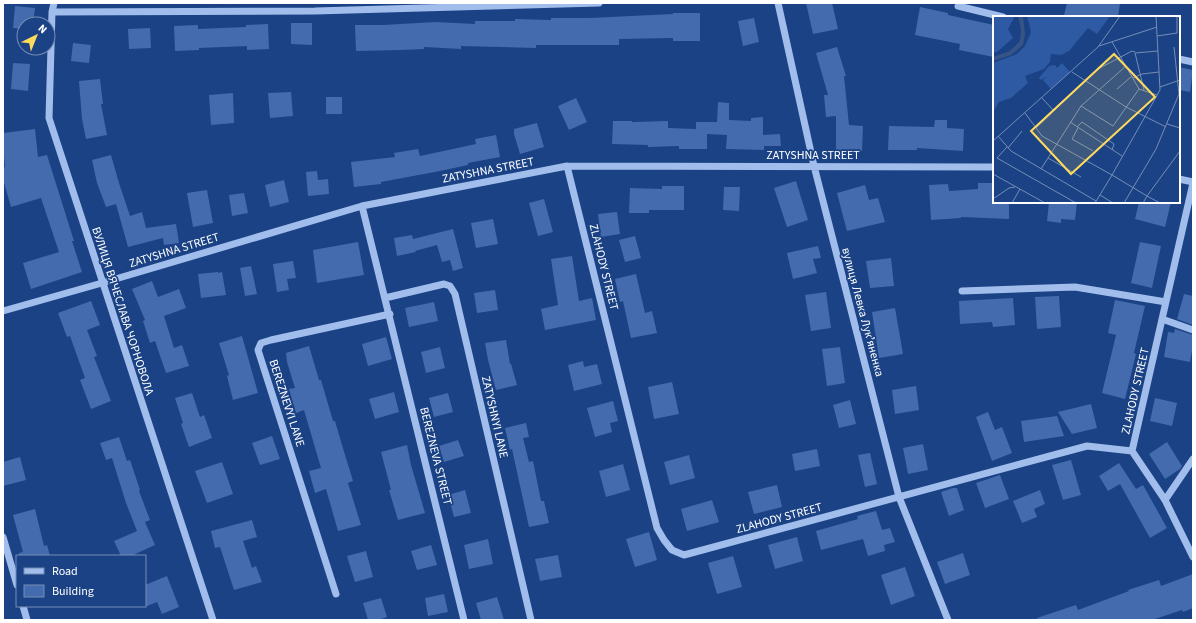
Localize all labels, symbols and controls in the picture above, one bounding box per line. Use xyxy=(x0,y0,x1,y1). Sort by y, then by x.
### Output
north arrow xyxy=(16,16,56,56)
inset map xyxy=(993,16,1180,203)
text: N xyxy=(35,21,50,37)
street label: ZATYSHNA STREET xyxy=(766,147,860,164)
street label: ZATYSHNA STREET xyxy=(441,153,536,188)
street label: ZLAHODY STREET xyxy=(585,222,623,313)
street label: ВУЛИЦЯ ВЯЧЕСЛАВА ЧОРНОВОЛА xyxy=(87,225,158,398)
street label: ZATYSHNA STREET xyxy=(127,229,222,272)
street label: вулиця Левка Лукʼяненка xyxy=(837,246,888,379)
street label: ZLAHODY STREET xyxy=(1117,346,1154,436)
street label: BEREZNEVYI LANE xyxy=(264,357,309,449)
street label: ZATYSHNYI LANE xyxy=(477,374,512,460)
street label: BEREZNEVA STREET xyxy=(415,405,456,507)
street label: ZLAHODY STREET xyxy=(734,499,825,538)
legend xyxy=(16,555,146,607)
text: Road xyxy=(52,563,78,580)
text: Building xyxy=(52,583,94,600)

